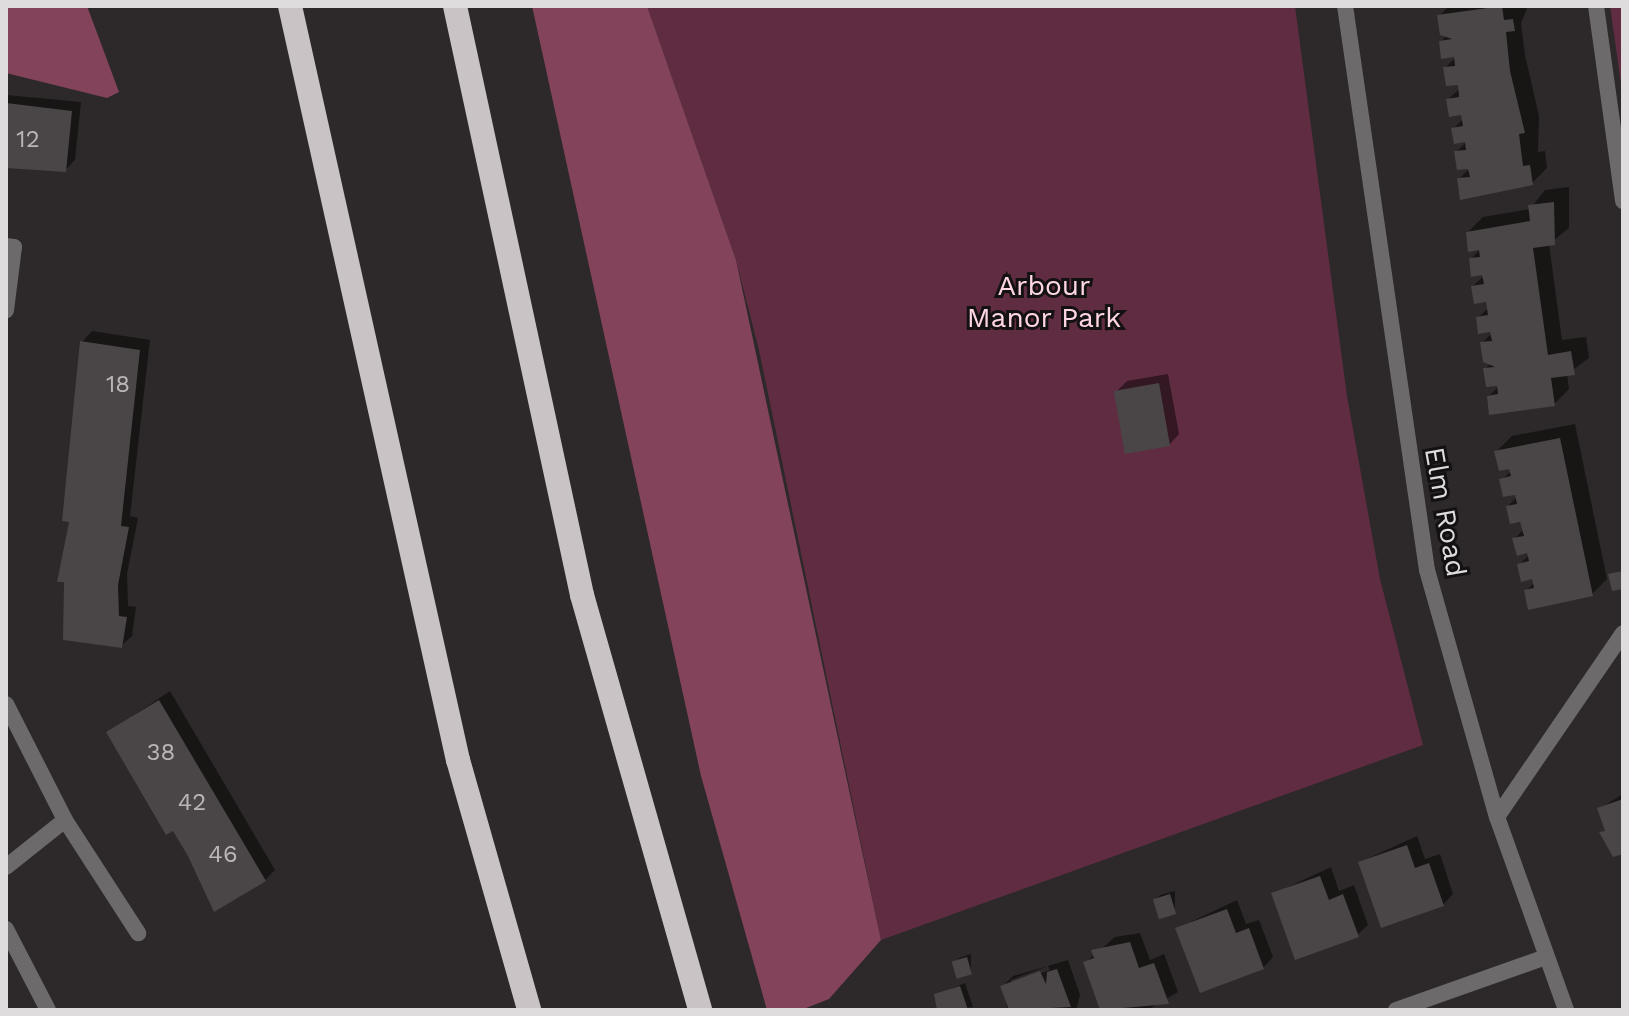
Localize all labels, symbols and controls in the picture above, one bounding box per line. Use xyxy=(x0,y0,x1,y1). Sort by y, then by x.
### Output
house number: 12 xyxy=(16,126,40,154)
park label: Arbour Manor Park xyxy=(967,269,1121,335)
house number: 18 xyxy=(106,371,130,399)
street label: Elm Road xyxy=(1417,445,1473,579)
house number: 38 xyxy=(147,739,175,767)
house number: 42 xyxy=(178,789,206,817)
house number: 46 xyxy=(208,841,238,869)

